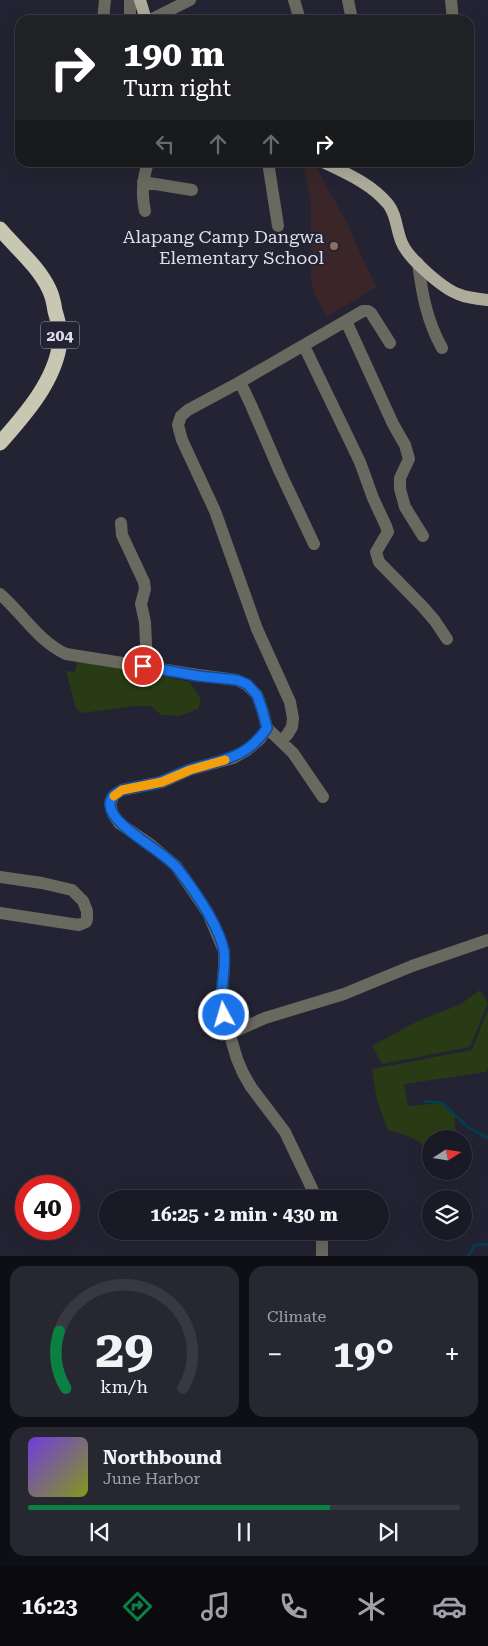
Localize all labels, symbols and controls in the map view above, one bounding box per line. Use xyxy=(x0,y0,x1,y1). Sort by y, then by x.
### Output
text: 190 m xyxy=(123,34,224,75)
icon: right xyxy=(40,35,105,100)
text: Turn right xyxy=(123,76,231,101)
icon: left xyxy=(151,130,179,158)
icon: ahead xyxy=(204,130,232,158)
icon: ahead xyxy=(257,130,285,158)
icon: right xyxy=(310,130,338,158)
place label: Alapang Camp Dangwa Elementary School xyxy=(123,226,324,268)
marker: Alapang Camp Dangwa Elementary School xyxy=(328,240,340,252)
road number: 204 xyxy=(41,322,79,348)
pin xyxy=(122,645,164,687)
icon: arrive xyxy=(129,652,157,680)
position arrow xyxy=(197,988,249,1040)
north arrow xyxy=(422,1130,472,1180)
map controls xyxy=(422,1130,472,1240)
speed limit sign: 40 xyxy=(15,1175,80,1240)
button: layers xyxy=(422,1190,472,1240)
text: 16:25 · 2 min · 430 m xyxy=(150,1203,338,1226)
text: Climate xyxy=(267,1307,326,1326)
text: 29 xyxy=(95,1319,154,1380)
text: 19° xyxy=(333,1332,394,1376)
text: − xyxy=(267,1338,283,1371)
text: + xyxy=(444,1338,460,1371)
text: km/h xyxy=(101,1376,149,1397)
text: Northbound xyxy=(103,1446,222,1469)
text: June Harbor xyxy=(103,1469,200,1488)
icon: previous xyxy=(86,1518,114,1546)
icon: pause xyxy=(230,1518,258,1546)
icon: next xyxy=(374,1518,402,1546)
icon: directions xyxy=(120,1589,155,1624)
icon: music xyxy=(198,1589,233,1624)
icon: phone xyxy=(276,1589,311,1624)
icon: climate xyxy=(354,1589,389,1624)
icon: car xyxy=(432,1589,467,1624)
text: 16:23 xyxy=(21,1594,78,1619)

